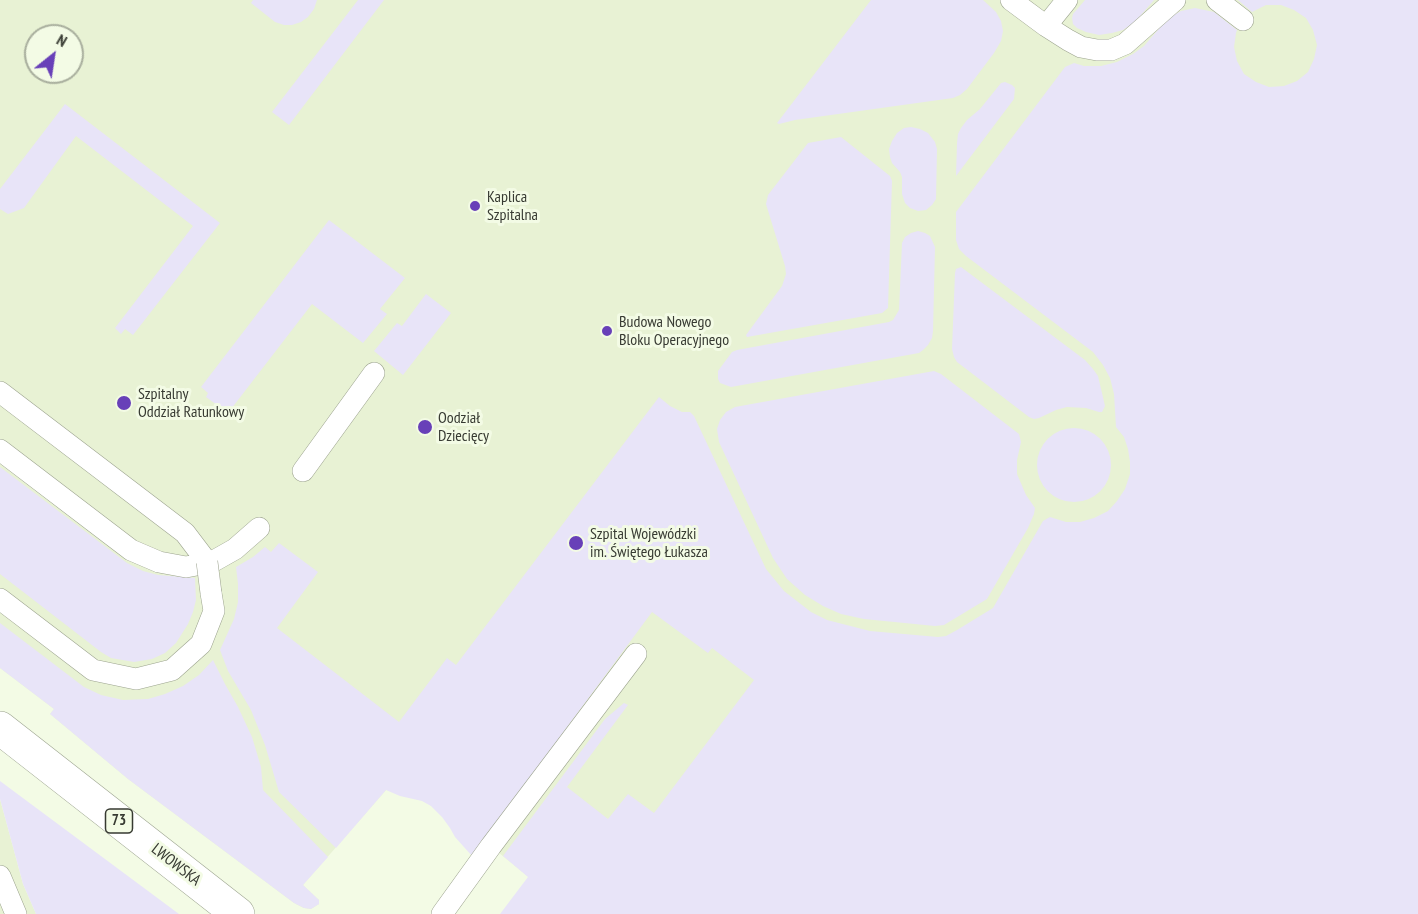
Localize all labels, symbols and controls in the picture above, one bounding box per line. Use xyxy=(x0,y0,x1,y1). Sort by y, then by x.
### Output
north arrow xyxy=(24,24,84,84)
text: N xyxy=(53,29,71,51)
place label: Kaplica Szpitalna xyxy=(487,187,538,225)
marker: Kaplica Szpitalna xyxy=(468,199,482,213)
place label: Budowa Nowego Bloku Operacyjnego xyxy=(619,312,729,350)
marker: Budowa Nowego Bloku Operacyjnego xyxy=(600,324,614,338)
place label: Szpitalny Oddział Ratunkowy xyxy=(138,384,244,422)
marker: Szpitalny Oddział Ratunkowy xyxy=(115,394,133,412)
place label: Oodział Dziecięcy xyxy=(438,408,489,446)
marker: Oodział Dziecięcy xyxy=(416,418,434,436)
place label: Szpital Wojewódzki im. Świętego Łukasza xyxy=(590,524,708,562)
marker: Szpital Wojewódzki im. Świętego Łukasza xyxy=(567,534,585,552)
road number: 73 xyxy=(106,809,132,833)
street label: LWOWSKA xyxy=(148,840,204,890)

